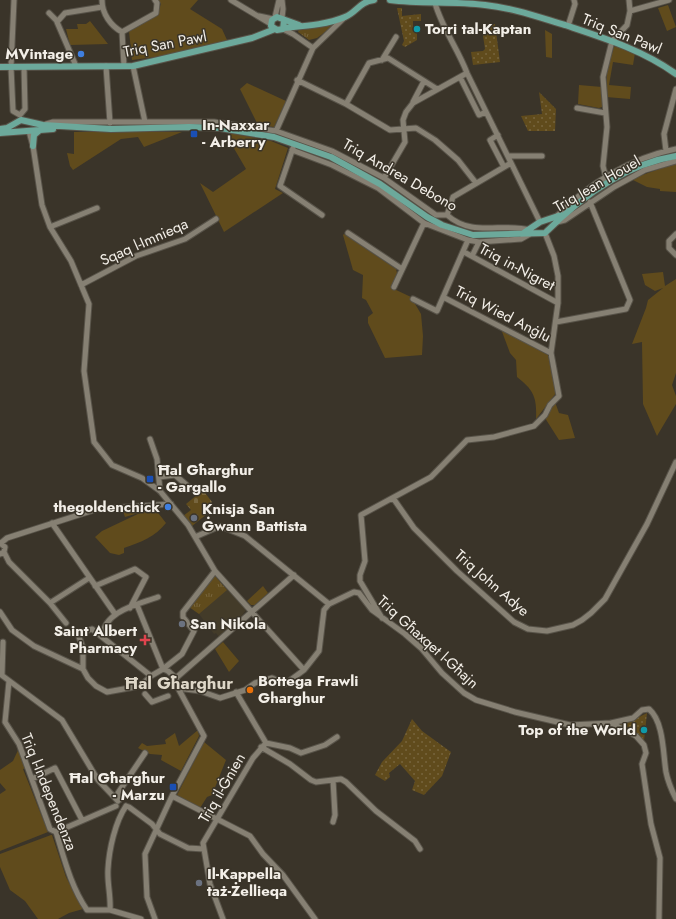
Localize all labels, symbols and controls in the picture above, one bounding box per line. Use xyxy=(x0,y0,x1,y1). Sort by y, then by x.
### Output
street label: Triq San Pawl xyxy=(579,8,665,60)
place label: Torri tal-Kaptan xyxy=(425,18,531,40)
marker: Torri tal-Kaptan xyxy=(412,24,422,34)
street label: Triq San Pawl xyxy=(122,25,208,63)
place label: MVintage xyxy=(5,43,73,65)
marker: MVintage xyxy=(76,49,86,59)
place label: In-Naxxar - Arberry xyxy=(202,114,270,153)
marker: In-Naxxar - Arberry xyxy=(189,129,199,139)
street label: Triq Andrea Debono xyxy=(339,133,461,217)
street label: Triq Jean Houel xyxy=(550,150,644,218)
street label: Sqaq l-Imnieqa xyxy=(96,213,192,271)
street label: Triq in-Nigret xyxy=(475,238,559,296)
street label: Triq Wied Anġlu xyxy=(451,280,555,348)
place label: Ħal Għargħur - Gargallo xyxy=(158,459,255,498)
marker: Ħal Għargħur - Gargallo xyxy=(145,474,155,484)
place label: thegoldenchick xyxy=(53,496,160,518)
place label: Knisja San Ġwann Battista xyxy=(202,498,307,537)
marker: thegoldenchick xyxy=(163,502,173,512)
marker: Knisja San Ġwann Battista xyxy=(189,513,199,523)
street label: Triq John Adye xyxy=(450,544,534,622)
street label: Triq Għaxqet l-Għajn xyxy=(372,590,484,694)
place label: San Nikola xyxy=(190,613,266,635)
marker: San Nikola xyxy=(177,619,187,629)
place label: Saint Albert Pharmacy xyxy=(54,620,137,659)
marker: Saint Albert Pharmacy xyxy=(140,635,150,645)
place label: Bottega Frawli Gharghur xyxy=(258,670,358,709)
district label: Ħal Għargħur xyxy=(125,671,233,695)
marker: Bottega Frawli Gharghur xyxy=(245,685,255,695)
place label: Top of the World xyxy=(518,719,636,741)
marker: Top of the World xyxy=(639,725,649,735)
street label: Triq l-Independenza xyxy=(15,730,83,854)
street label: Triq il-Ġnien xyxy=(193,749,251,827)
place label: Ħal Għargħur - Marzu xyxy=(69,767,166,806)
marker: Ħal Għargħur - Marzu xyxy=(168,782,178,792)
place label: Il-Kappella taż-Żellieqa xyxy=(207,863,287,902)
marker: Il-Kappella taż-Żellieqa xyxy=(194,878,204,888)

